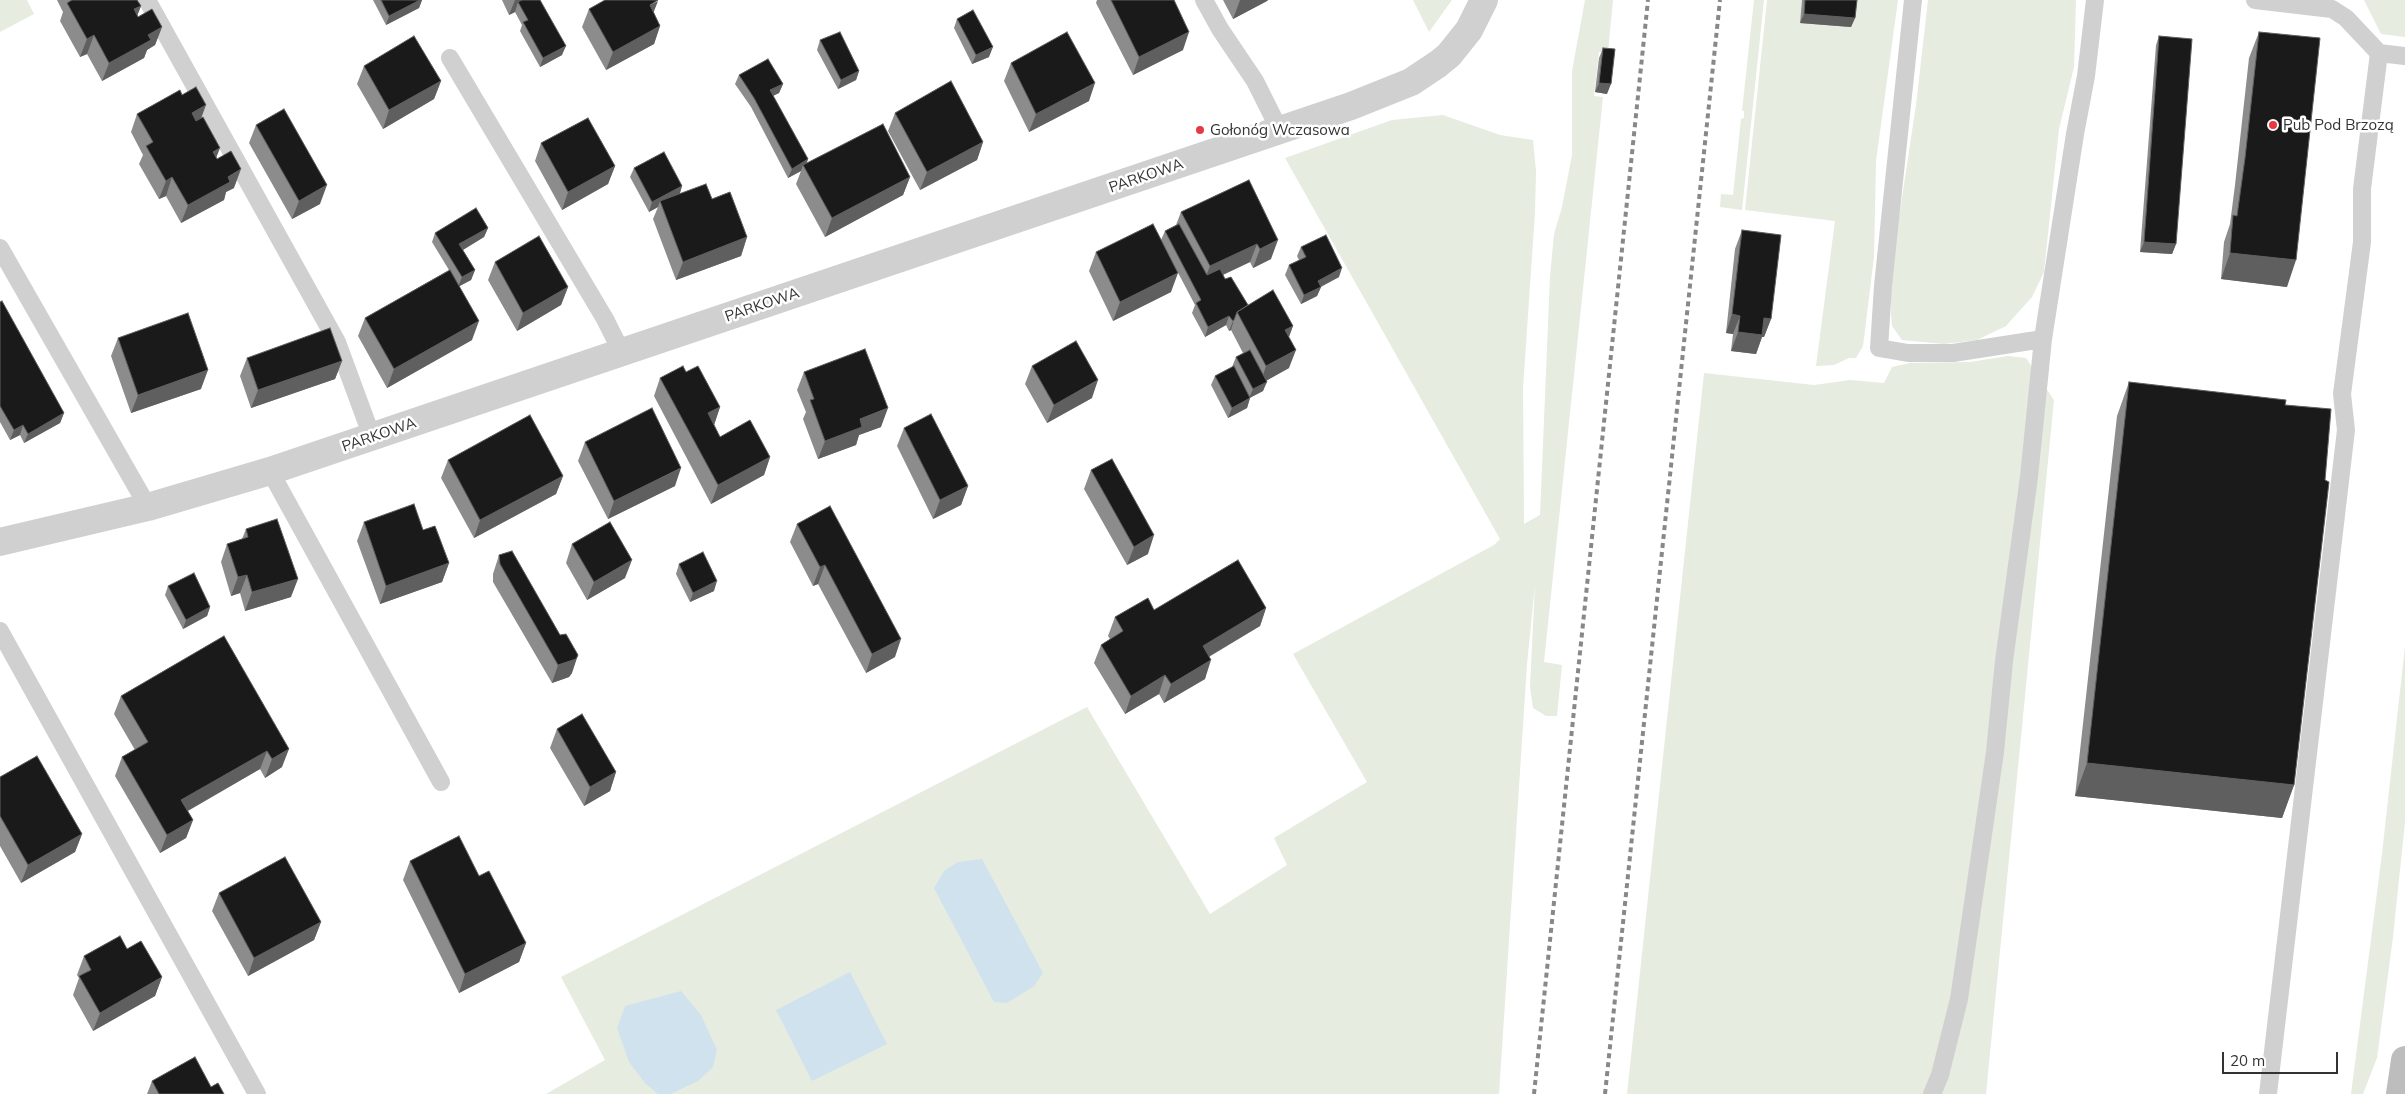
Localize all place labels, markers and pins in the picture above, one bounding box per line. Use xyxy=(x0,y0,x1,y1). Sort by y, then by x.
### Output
place label: Pub Pod Brzozą xyxy=(2283,116,2394,134)
marker: Pub Pod Brzozą xyxy=(2267,119,2279,131)
place label: Gołonóg Wczasowa xyxy=(1210,121,1350,139)
marker: Gołonóg Wczasowa xyxy=(1194,124,1206,136)

